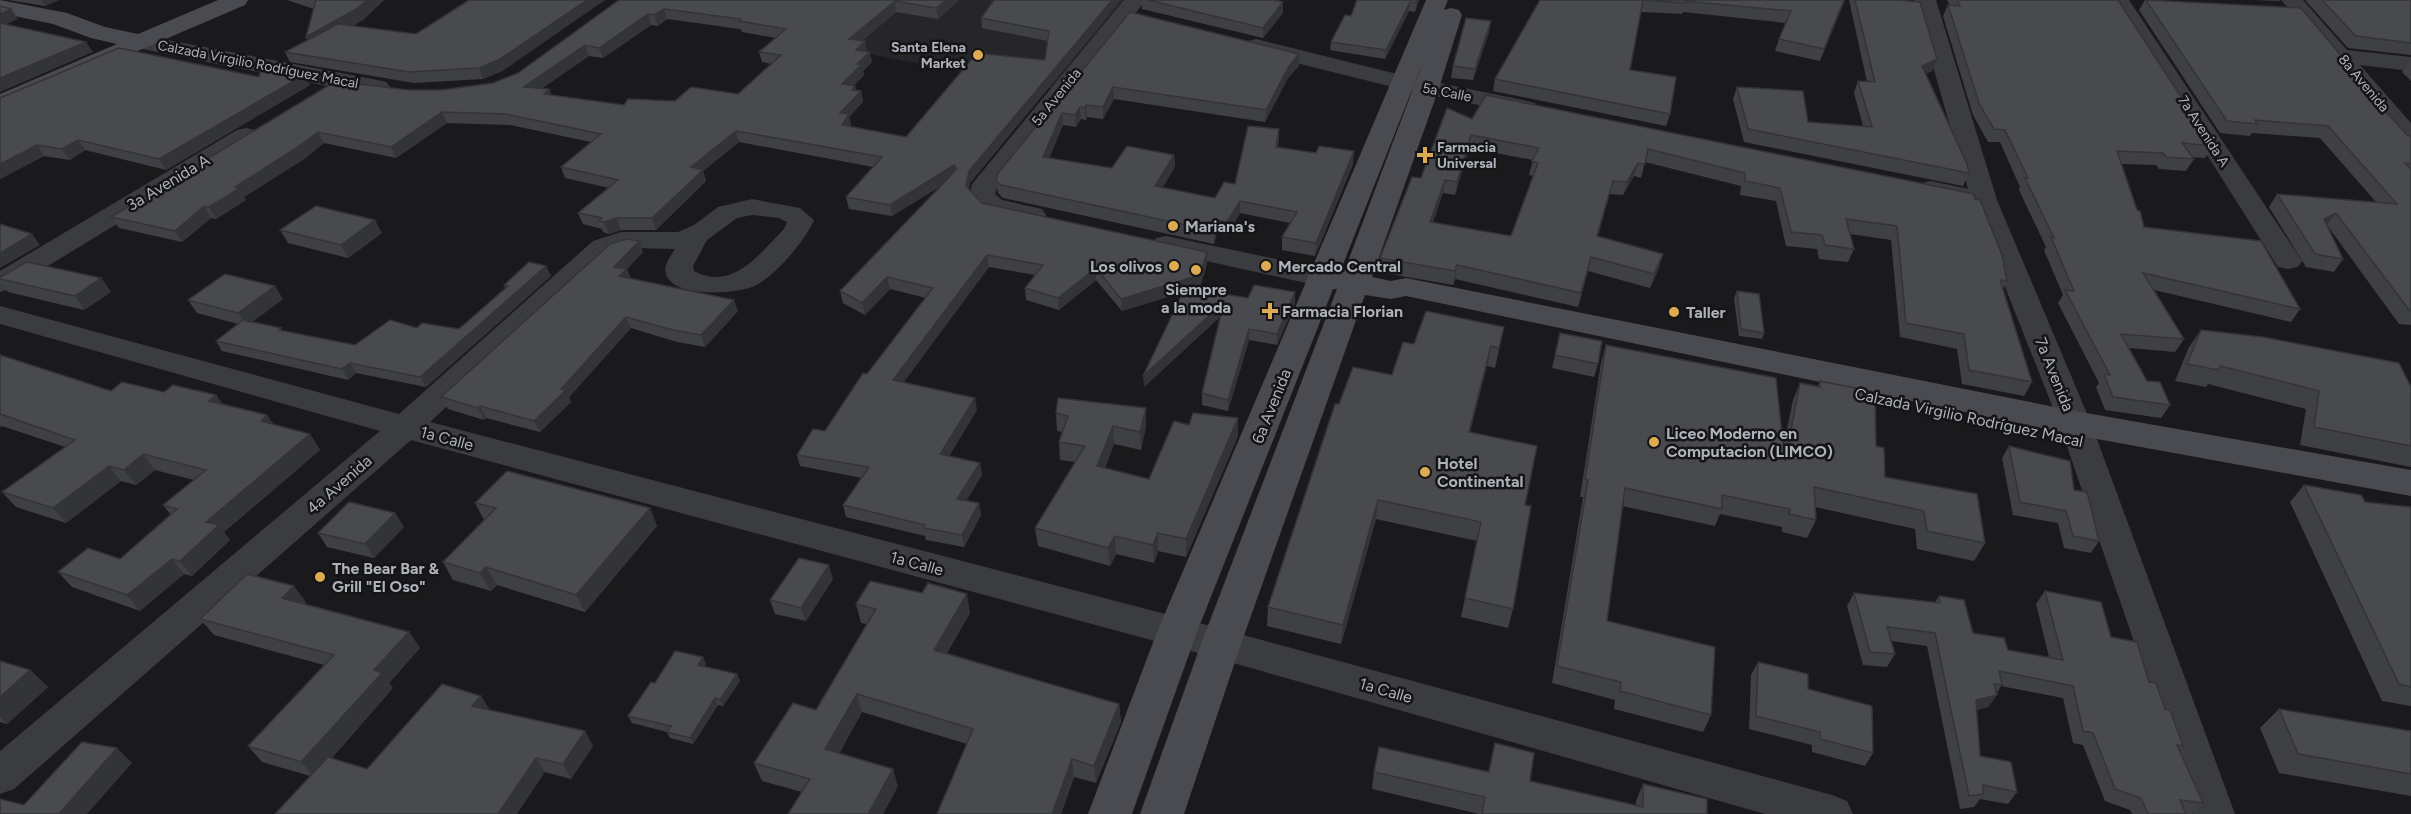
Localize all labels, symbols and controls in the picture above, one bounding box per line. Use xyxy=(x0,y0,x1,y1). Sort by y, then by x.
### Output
street label: Calzada Virgilio Rodríguez Macal xyxy=(156,37,360,92)
place label: Santa Elena Market xyxy=(891,39,966,72)
marker: Santa Elena Market xyxy=(971,48,985,62)
street label: 8a Avenida xyxy=(2335,51,2393,115)
street label: 5a Avenida xyxy=(1028,65,1085,130)
street label: 5a Calle xyxy=(1421,79,1473,106)
street label: 7a Avenida A xyxy=(2174,92,2233,171)
place label: Farmacia Universal xyxy=(1437,139,1497,172)
marker: Farmacia Universal xyxy=(1418,148,1432,162)
street label: 3a Avenida A xyxy=(123,150,213,215)
place label: Mariana's xyxy=(1185,217,1256,236)
marker: Mariana's xyxy=(1166,219,1180,233)
place label: Los olivos xyxy=(1090,257,1163,276)
place label: Mercado Central xyxy=(1278,257,1401,276)
marker: Los olivos xyxy=(1167,259,1181,273)
marker: Mercado Central xyxy=(1259,259,1273,273)
marker: Siempre a la moda xyxy=(1189,263,1203,277)
place label: Siempre a la moda xyxy=(1161,280,1231,317)
place label: Farmacia Florian xyxy=(1282,302,1403,321)
place label: Taller xyxy=(1686,303,1726,322)
marker: Farmacia Florian xyxy=(1263,304,1277,318)
marker: Taller xyxy=(1667,305,1681,319)
street label: 7a Avenida xyxy=(2031,334,2078,414)
street label: 6a Avenida xyxy=(1248,366,1295,446)
street label: Calzada Virgilio Rodríguez Macal xyxy=(1853,384,2085,451)
street label: 1a Calle xyxy=(418,422,476,455)
place label: Liceo Moderno en Computacion (LIMCO) xyxy=(1666,424,1833,461)
marker: Liceo Moderno en Computacion (LIMCO) xyxy=(1647,435,1661,449)
street label: 4a Avenida xyxy=(303,451,376,518)
place label: Hotel Continental xyxy=(1437,454,1523,491)
marker: Hotel Continental xyxy=(1418,465,1432,479)
street label: 1a Calle xyxy=(888,547,946,580)
place label: The Bear Bar & Grill "El Oso" xyxy=(332,559,439,596)
marker: The Bear Bar & Grill "El Oso" xyxy=(313,570,327,584)
street label: 1a Calle xyxy=(1357,674,1415,707)

